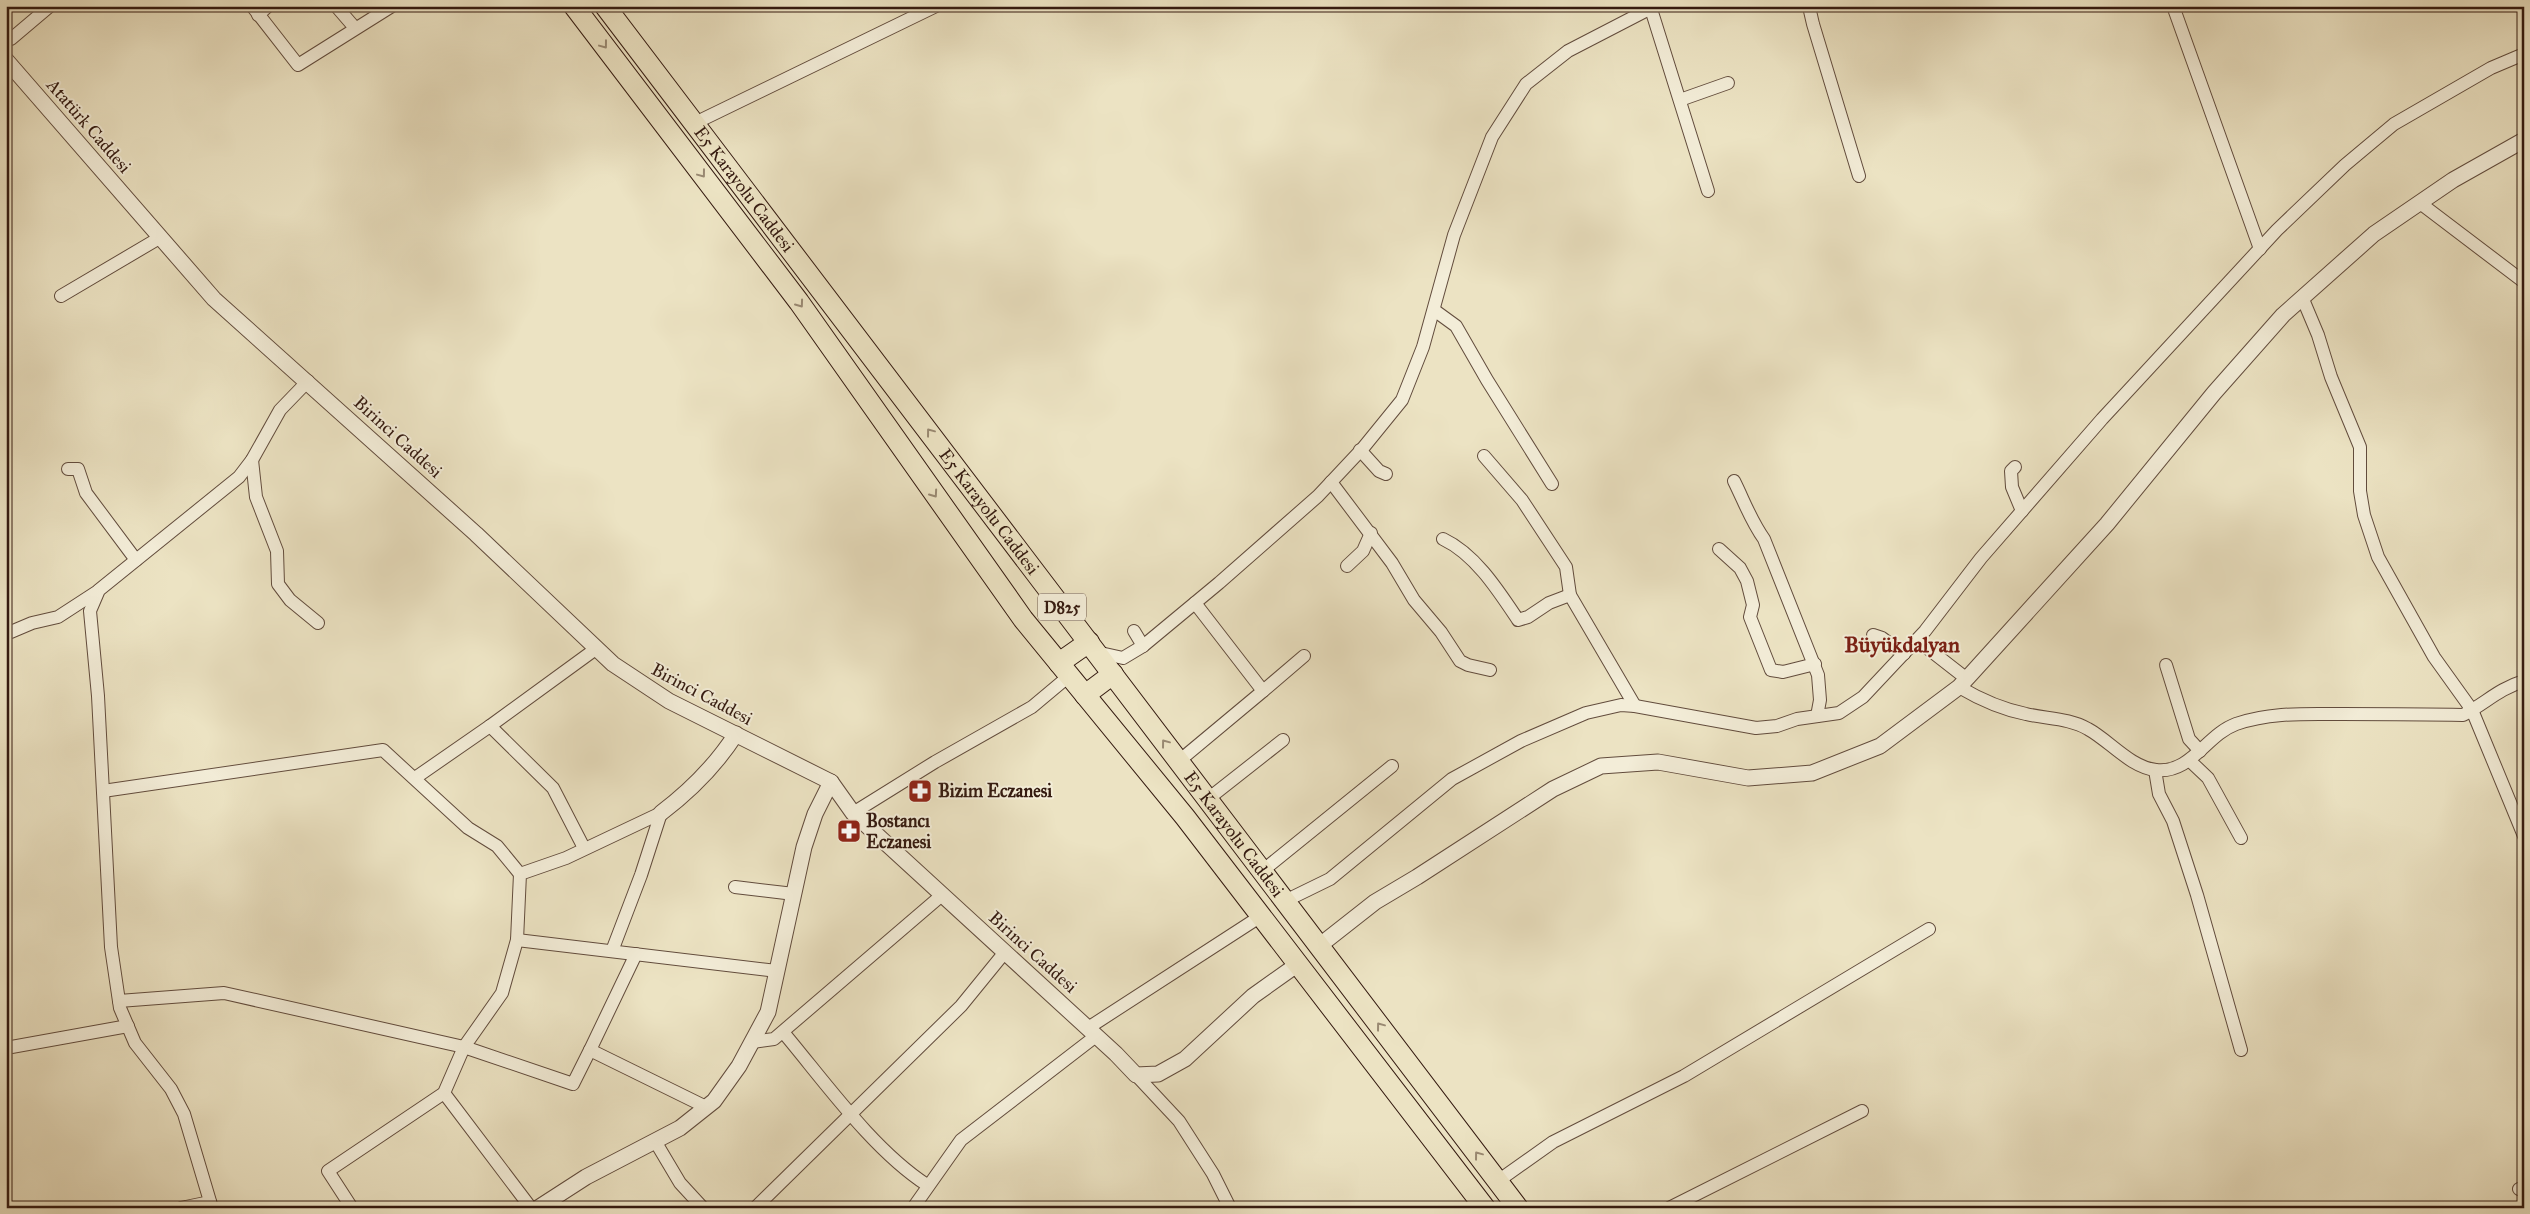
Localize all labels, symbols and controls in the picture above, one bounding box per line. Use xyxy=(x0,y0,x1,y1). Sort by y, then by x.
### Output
one-way arrow xyxy=(598,39,606,48)
street label: Atatürk Caddesi xyxy=(41,74,136,178)
street label: E5 Karayolu Caddesi xyxy=(689,122,799,257)
one-way arrow xyxy=(696,168,705,178)
one-way arrow xyxy=(794,298,803,308)
street label: Birinci Caddesi xyxy=(349,391,447,483)
one-way arrow xyxy=(927,429,935,438)
street label: E5 Karayolu Caddesi xyxy=(934,444,1044,579)
one-way arrow xyxy=(929,488,937,497)
road number: D825 xyxy=(1038,594,1086,620)
district label: Büyükdalyan xyxy=(1844,631,1960,658)
street label: Birinci Caddesi xyxy=(648,658,756,730)
one-way arrow xyxy=(1163,740,1171,749)
street label: E5 Karayolu Caddesi xyxy=(1179,767,1289,902)
pharmacy icon: Bizim Eczanesi xyxy=(907,778,933,804)
place label: Bizim Eczanesi xyxy=(938,780,1053,802)
place label: Bostancı Eczanesi xyxy=(866,810,932,853)
pharmacy icon: Bostancı Eczanesi xyxy=(836,818,862,844)
street label: Birinci Caddesi xyxy=(984,906,1082,998)
one-way arrow xyxy=(1377,1022,1386,1031)
one-way arrow xyxy=(1475,1151,1484,1161)

